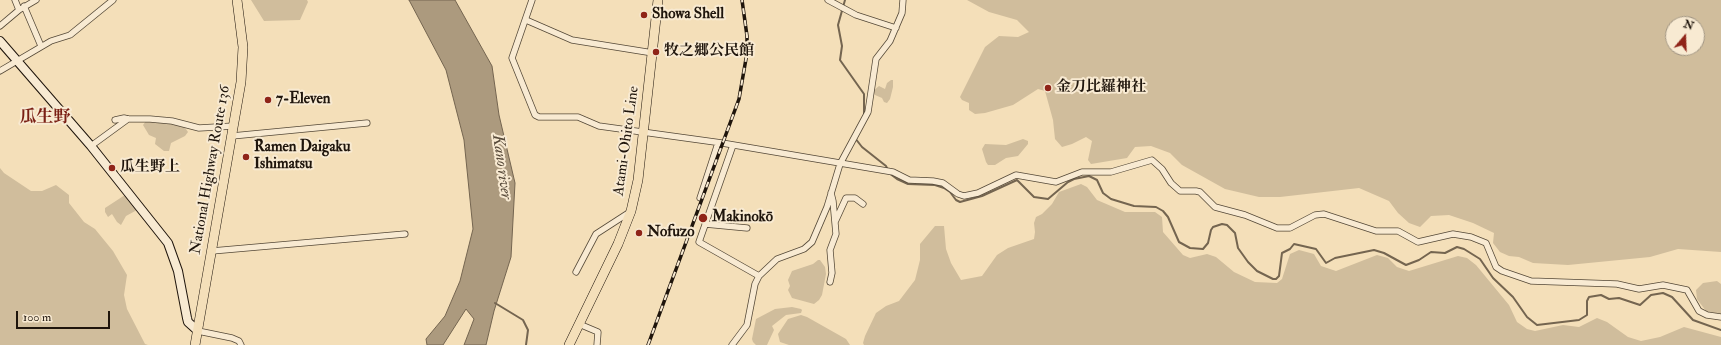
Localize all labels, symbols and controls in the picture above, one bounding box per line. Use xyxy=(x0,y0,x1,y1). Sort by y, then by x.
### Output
place label: Showa Shell xyxy=(652,6,724,24)
marker: Showa Shell xyxy=(639,10,649,20)
north arrow xyxy=(1665,16,1705,56)
text: N xyxy=(1682,17,1696,33)
place label: 牧之郷公民館 xyxy=(664,43,754,61)
marker: 牧之郷公民館 xyxy=(651,47,661,57)
place label: 金刀比羅神社 xyxy=(1056,79,1146,97)
marker: 金刀比羅神社 xyxy=(1043,83,1053,93)
street label: National Highway Route 136 xyxy=(187,84,235,256)
street label: Atami-Ohito Line xyxy=(610,85,644,197)
place label: 7-Eleven xyxy=(276,91,330,109)
marker: 7-Eleven xyxy=(263,95,273,105)
district label: 瓜生野 xyxy=(20,108,70,128)
water label: Kano river xyxy=(487,133,515,201)
place label: Ramen Daigaku Ishimatsu xyxy=(254,139,350,174)
marker: Ramen Daigaku Ishimatsu xyxy=(241,152,251,162)
place label: 瓜生野上 xyxy=(120,159,180,177)
marker: 瓜生野上 xyxy=(107,163,117,173)
place label: Makinokō xyxy=(712,209,773,227)
marker: Makinokō xyxy=(697,212,709,224)
place label: Nofuzo xyxy=(647,224,694,242)
marker: Nofuzo xyxy=(634,228,644,238)
scale bar xyxy=(18,303,112,329)
text: 100 m xyxy=(23,310,51,325)

